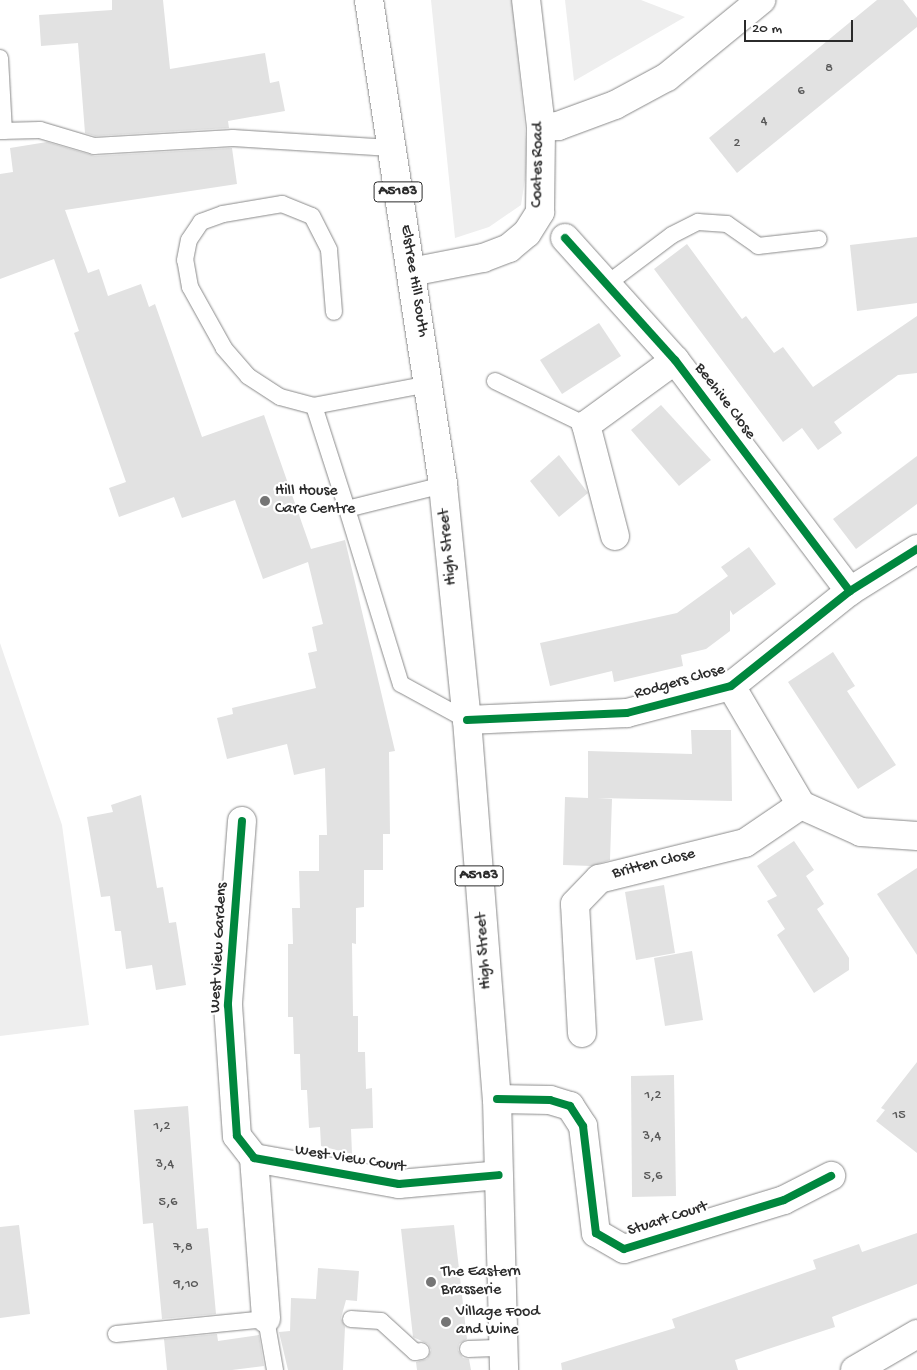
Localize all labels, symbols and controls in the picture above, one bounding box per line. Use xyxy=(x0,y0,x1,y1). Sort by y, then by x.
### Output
scale bar xyxy=(747,10,856,42)
text: 20 m xyxy=(752,20,782,38)
house number: 8 xyxy=(825,61,833,77)
house number: 6 xyxy=(797,84,805,100)
house number: 4 xyxy=(761,114,767,130)
street label: Coates Road xyxy=(529,122,549,208)
house number: 2 xyxy=(734,136,740,152)
road number: A5183 xyxy=(373,180,423,204)
street label: Elstree Hill South xyxy=(395,223,431,339)
street label: Beehive Close xyxy=(689,360,759,444)
place label: Hill House Care Centre xyxy=(275,482,355,520)
marker: Hill House Care Centre xyxy=(259,495,271,507)
street label: High Street xyxy=(435,508,463,586)
street label: Rodgers Close xyxy=(632,661,728,705)
street label: Britten Close xyxy=(611,845,697,885)
road number: A5183 xyxy=(454,864,504,888)
street label: West View Gardens xyxy=(207,882,233,1014)
street label: High Street xyxy=(473,912,497,990)
house number: 1,2 xyxy=(645,1088,661,1104)
house number: 15 xyxy=(892,1108,906,1124)
house number: 1,2 xyxy=(154,1119,170,1135)
house number: 3,4 xyxy=(643,1129,661,1145)
street label: West View Court xyxy=(293,1142,407,1178)
house number: 3,4 xyxy=(156,1157,174,1173)
house number: 5,6 xyxy=(644,1169,662,1185)
house number: 5,6 xyxy=(159,1195,177,1211)
street label: Stuart Court xyxy=(626,1198,710,1242)
house number: 7,8 xyxy=(173,1240,193,1256)
place label: The Eastern Brasserie xyxy=(441,1263,521,1301)
marker: The Eastern Brasserie xyxy=(425,1276,437,1288)
house number: 9,10 xyxy=(173,1277,199,1293)
place label: Village Food and Wine xyxy=(456,1303,540,1341)
marker: Village Food and Wine xyxy=(440,1316,452,1328)

